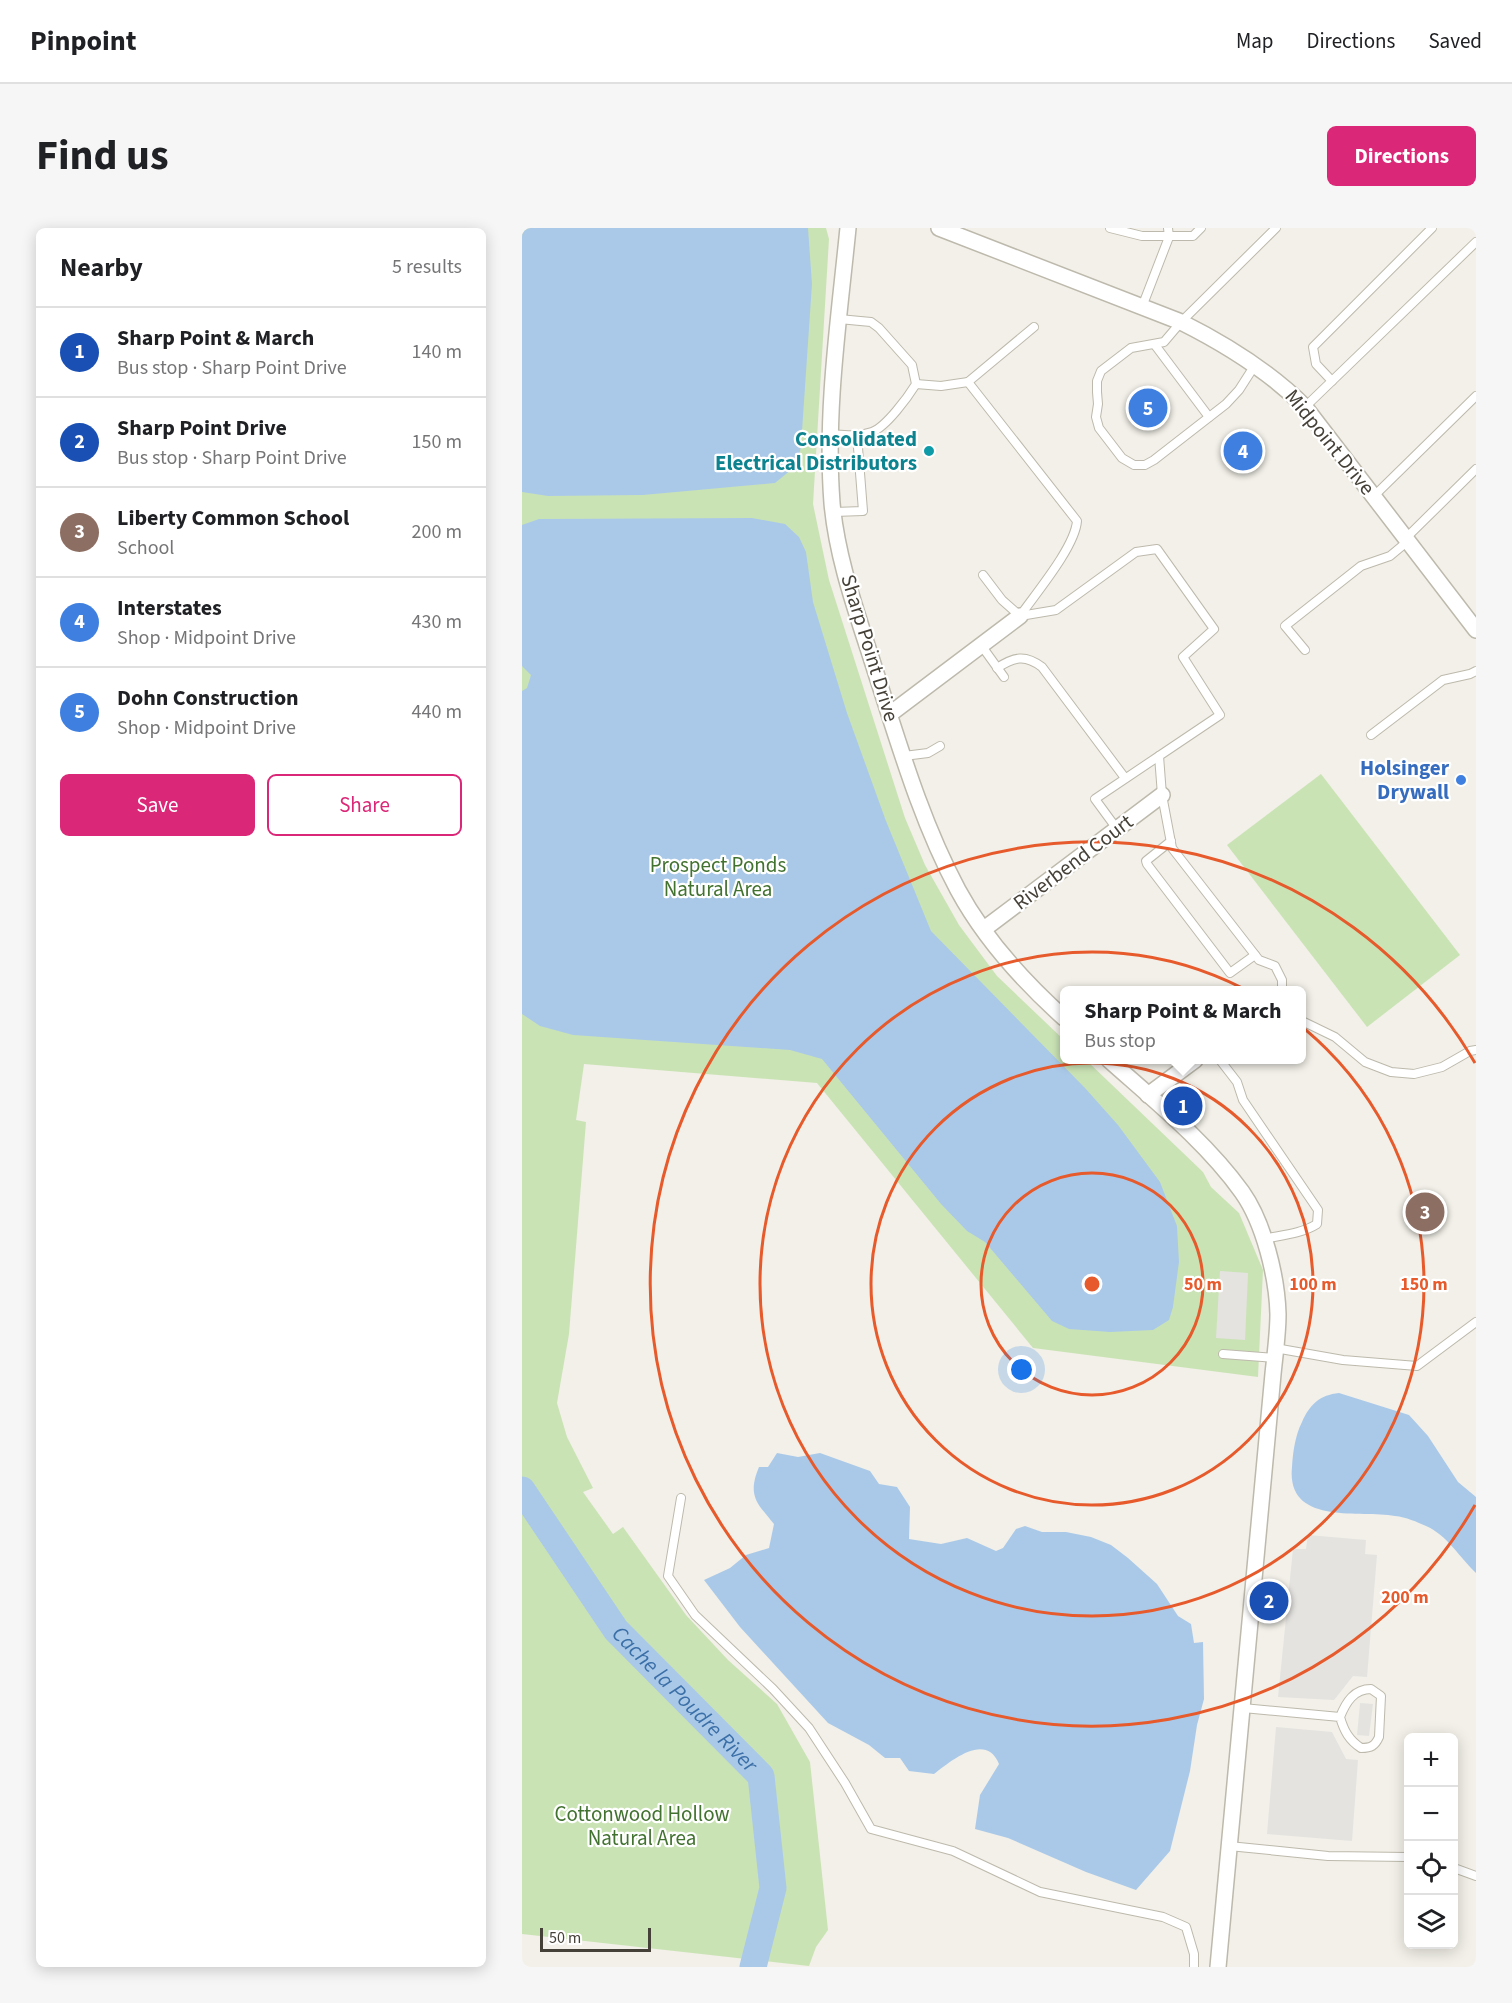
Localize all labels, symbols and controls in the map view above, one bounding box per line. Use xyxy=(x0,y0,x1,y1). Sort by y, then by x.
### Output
text: Pinpoint xyxy=(30,21,137,61)
text: Map xyxy=(1236,26,1274,56)
text: Directions xyxy=(1307,26,1395,56)
text: Saved xyxy=(1428,26,1482,56)
text: Find us xyxy=(36,126,169,186)
button: Directions xyxy=(1327,126,1476,186)
text: Nearby xyxy=(60,249,143,286)
text: 5 results xyxy=(392,253,462,281)
text: Sharp Point & March xyxy=(117,322,314,354)
text: 1 xyxy=(74,338,85,366)
text: 140 m xyxy=(412,338,462,366)
text: Bus stop · Sharp Point Drive xyxy=(117,354,347,382)
street label: Midpoint Drive xyxy=(1278,383,1382,501)
pin: 5 xyxy=(1128,386,1168,430)
text: Sharp Point Drive xyxy=(117,412,287,444)
place label: Consolidated Electrical Distributors xyxy=(715,424,917,478)
text: 2 xyxy=(74,428,85,456)
text: 150 m xyxy=(412,428,462,456)
pin: 4 xyxy=(1224,428,1262,474)
text: Bus stop · Sharp Point Drive xyxy=(117,444,347,472)
marker: Consolidated Electrical Distributors xyxy=(922,444,936,458)
text: Liberty Common School xyxy=(117,502,349,534)
text: 3 xyxy=(74,518,85,546)
text: 200 m xyxy=(412,518,462,546)
text: School xyxy=(117,534,174,562)
street label: Sharp Point Drive xyxy=(833,571,907,725)
text: Interstates xyxy=(117,592,222,624)
text: 4 xyxy=(74,608,85,636)
text: 430 m xyxy=(412,608,462,636)
text: Shop · Midpoint Drive xyxy=(117,624,296,652)
text: Dohn Construction xyxy=(117,682,299,714)
text: 5 xyxy=(74,698,85,726)
text: 440 m xyxy=(412,698,462,726)
text: Shop · Midpoint Drive xyxy=(117,714,296,742)
place label: Holsinger Drywall xyxy=(1360,753,1450,807)
marker: Holsinger Drywall xyxy=(1454,773,1468,787)
button: Save xyxy=(60,774,255,836)
button: Share xyxy=(267,774,462,836)
street label: Riverbend Court xyxy=(1007,807,1139,917)
park label: Prospect Ponds Natural Area xyxy=(650,850,786,904)
popup xyxy=(1060,986,1306,1064)
text: Sharp Point & March xyxy=(1084,995,1282,1027)
text: Bus stop xyxy=(1084,1027,1156,1055)
pin: 1 xyxy=(1164,1084,1202,1128)
pin: 3 xyxy=(1406,1190,1444,1234)
text: 50 m xyxy=(1184,1272,1222,1297)
text: 100 m xyxy=(1289,1272,1337,1297)
text: 150 m xyxy=(1400,1272,1448,1297)
centre of rings xyxy=(1082,1274,1102,1294)
your location xyxy=(1007,1355,1036,1384)
pin: 2 xyxy=(1250,1578,1288,1624)
text: 200 m xyxy=(1381,1585,1429,1610)
water label: Cache la Poudre River xyxy=(604,1618,766,1781)
map controls xyxy=(1404,1733,1458,1949)
button: + xyxy=(1404,1733,1458,1787)
button: − xyxy=(1404,1787,1458,1841)
park label: Cottonwood Hollow Natural Area xyxy=(554,1799,730,1853)
button: locate xyxy=(1404,1841,1458,1895)
button: layers xyxy=(1404,1895,1458,1949)
scale bar xyxy=(540,1925,651,1952)
text: 50 m xyxy=(549,1927,581,1949)

